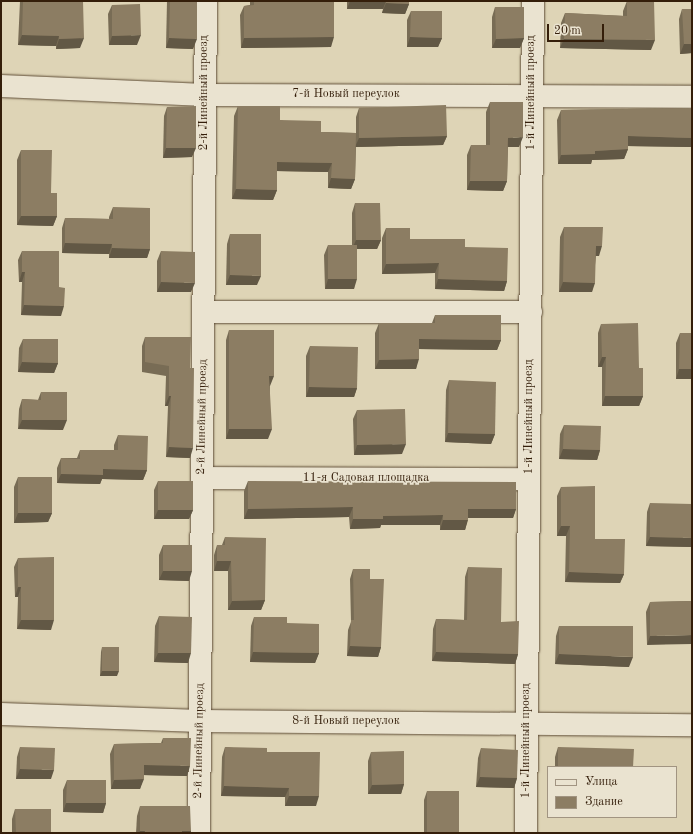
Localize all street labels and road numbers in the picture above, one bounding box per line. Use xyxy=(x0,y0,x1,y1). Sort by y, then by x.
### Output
street label: 2-й Линейный проезд xyxy=(198,35,212,151)
street label: 1-й Линейный проезд xyxy=(525,35,539,151)
street label: 7-й Новый переулок xyxy=(292,88,400,102)
street label: 2-й Линейный проезд xyxy=(195,359,211,475)
street label: 1-й Линейный проезд xyxy=(523,359,537,475)
street label: 11-я Садовая площадка xyxy=(303,472,429,486)
street label: 2-й Линейный проезд xyxy=(192,683,208,799)
street label: 1-й Линейный проезд xyxy=(520,683,534,799)
street label: 8-й Новый переулок xyxy=(292,715,400,729)

